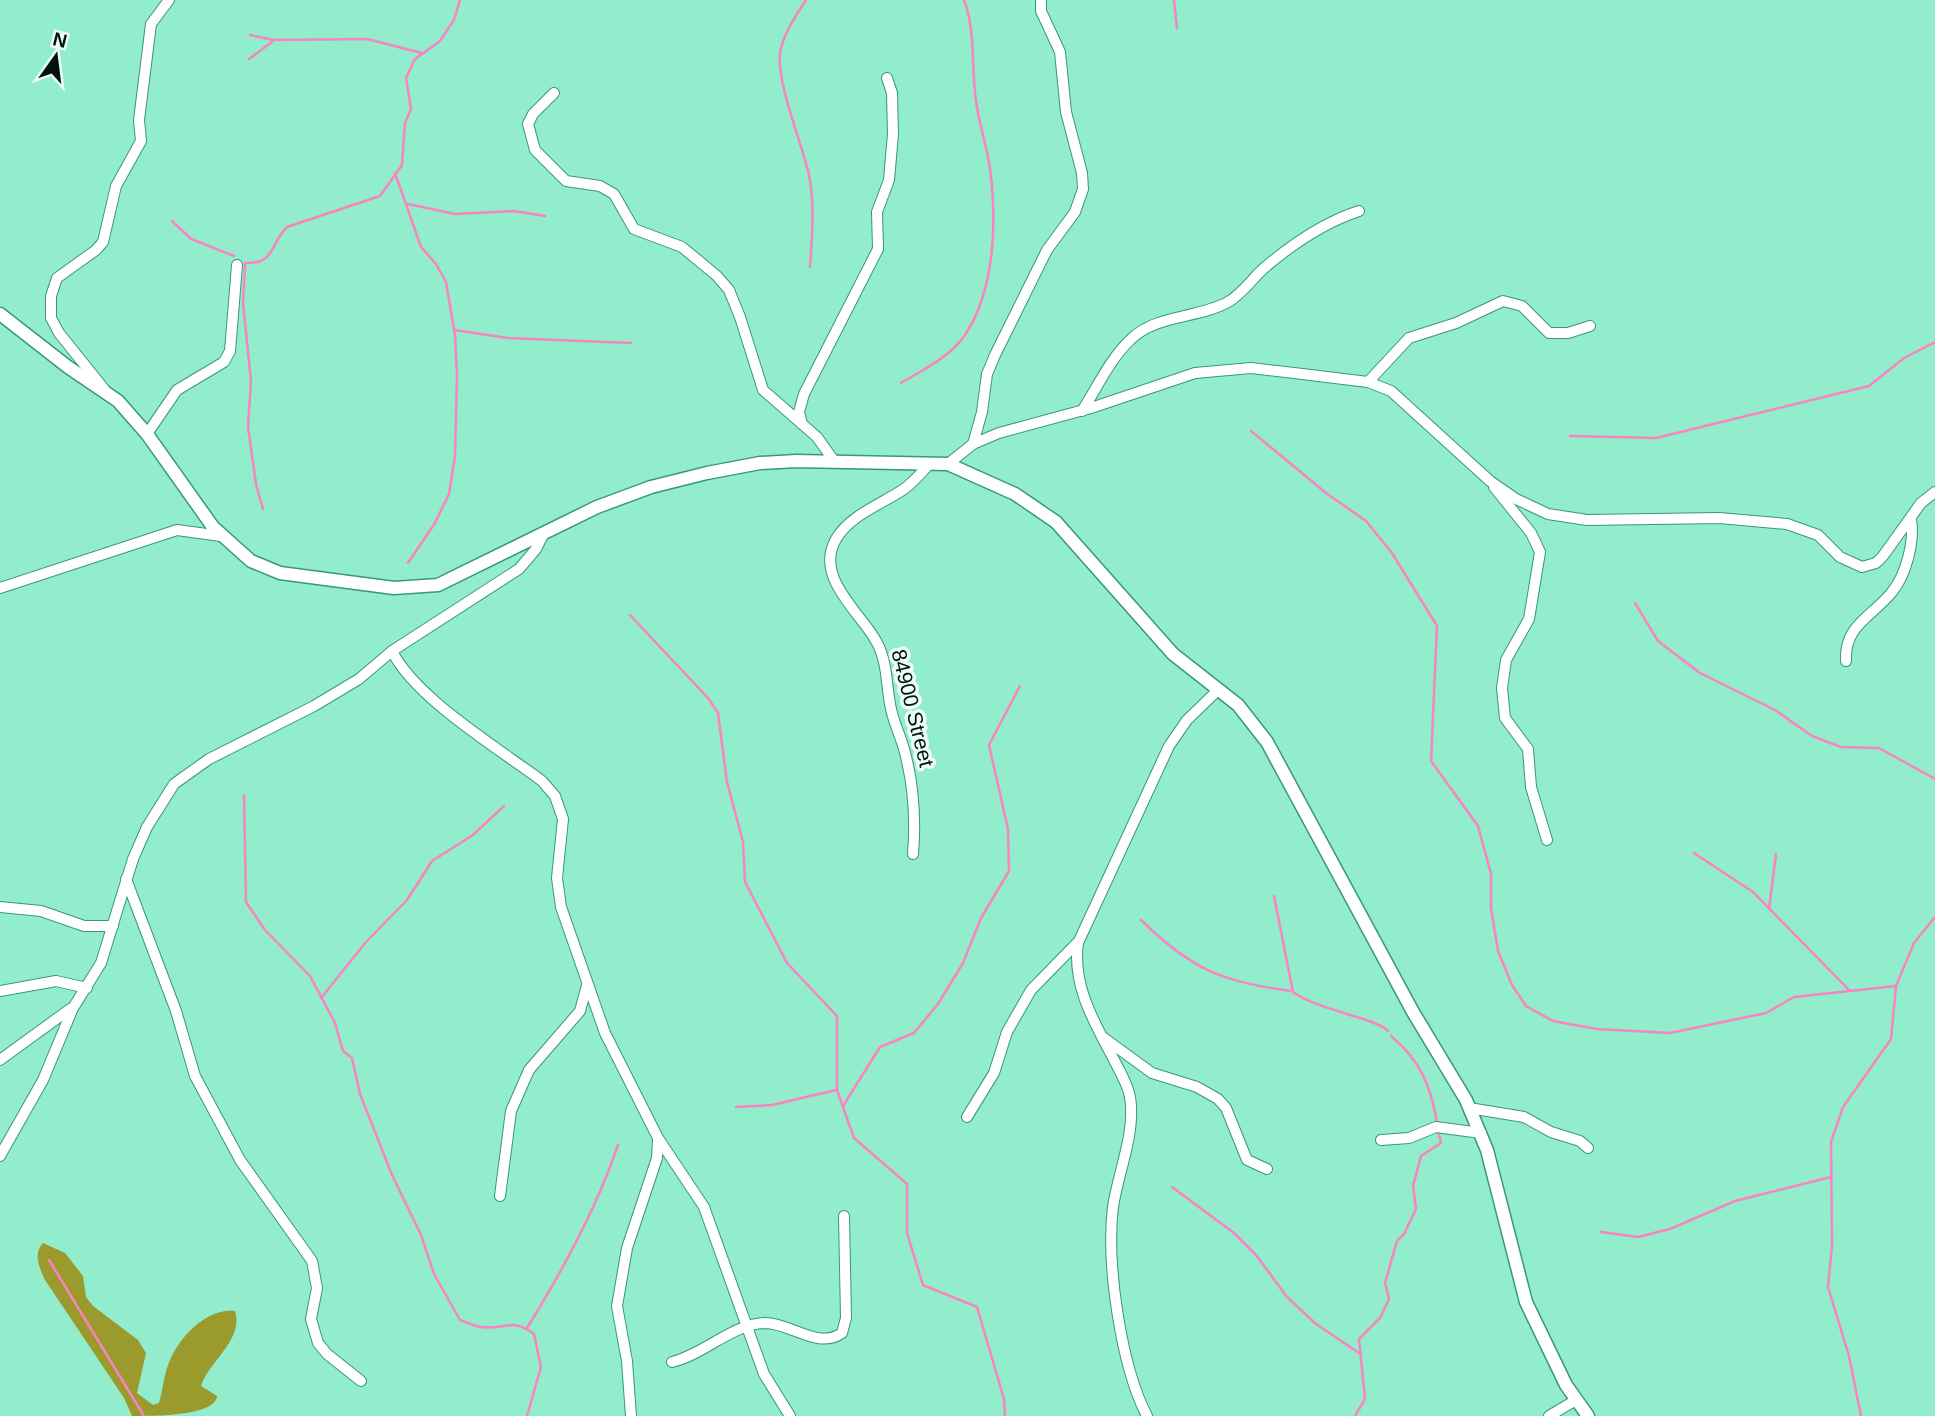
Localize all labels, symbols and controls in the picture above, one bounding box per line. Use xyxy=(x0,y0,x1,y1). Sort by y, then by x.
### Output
north arrow xyxy=(21,21,91,91)
text: N xyxy=(51,28,69,52)
street label: 84900 Street xyxy=(887,647,939,769)

